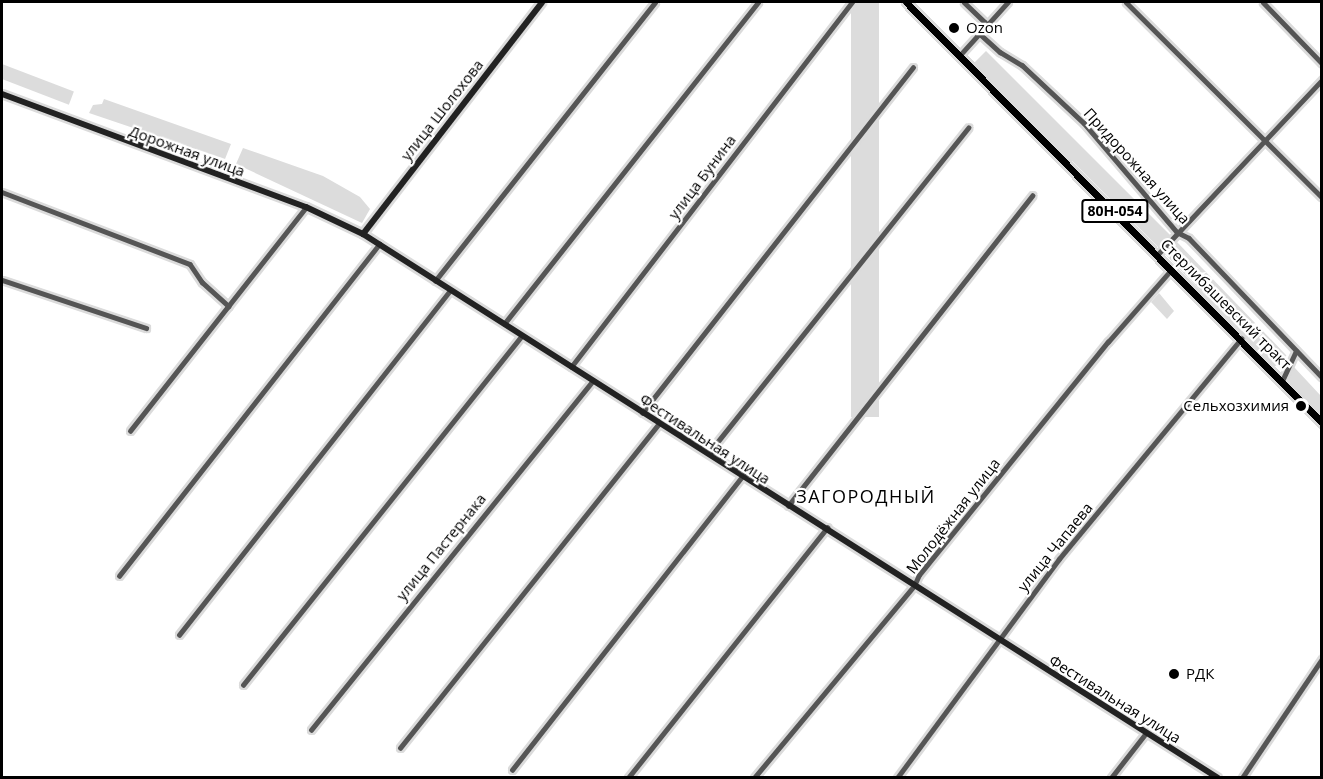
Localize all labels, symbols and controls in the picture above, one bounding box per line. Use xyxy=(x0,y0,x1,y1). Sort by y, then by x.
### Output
place label: Ozon xyxy=(966,19,1003,37)
marker: Ozon xyxy=(947,21,961,35)
street label: улица Шолохова xyxy=(397,56,487,164)
street label: Придорожная улица xyxy=(1080,104,1194,228)
street label: Дорожная улица xyxy=(127,122,247,180)
street label: улица Бунина xyxy=(664,131,740,223)
road number: 80Н-054 xyxy=(1080,200,1150,222)
street label: Стерлибашевский тракт xyxy=(1157,235,1295,373)
street label: Фестивальная улица xyxy=(636,390,774,488)
place label: Сельхозхимия xyxy=(1183,397,1289,415)
marker: Сельхозхимия xyxy=(1294,399,1308,413)
street label: Молодёжная улица xyxy=(902,455,1004,577)
district label: ЗАГОРОДНЫЙ xyxy=(796,485,936,507)
street label: улица Пастернака xyxy=(392,490,490,604)
street label: улица Чапаева xyxy=(1014,499,1096,595)
street label: Фестивальная улица xyxy=(1046,651,1184,747)
place label: РДК xyxy=(1186,665,1214,683)
marker: РДК xyxy=(1167,667,1181,681)

